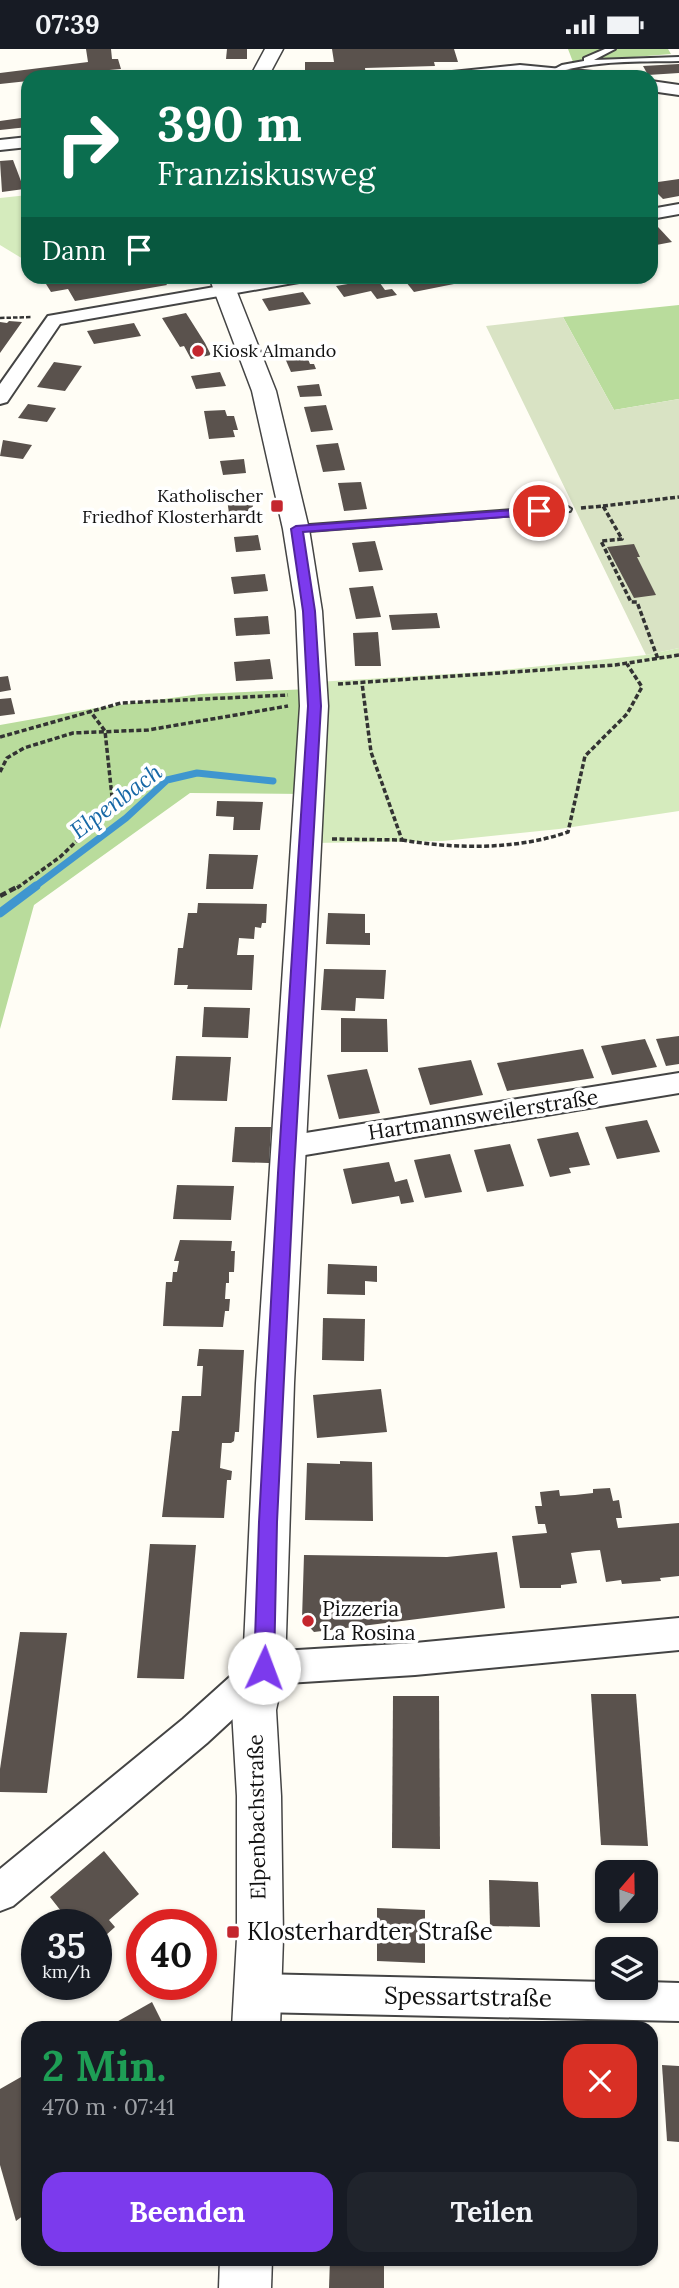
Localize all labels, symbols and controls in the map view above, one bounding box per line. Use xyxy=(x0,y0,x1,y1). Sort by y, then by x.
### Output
text: 07:39 xyxy=(35,8,100,41)
text: 390 m xyxy=(157,92,302,154)
icon: right xyxy=(42,98,133,189)
text: Franziskusweg xyxy=(157,153,375,194)
icon: arrive xyxy=(120,231,158,269)
text: Dann xyxy=(42,234,106,267)
place label: Kiosk Almando xyxy=(212,339,336,362)
marker: Kiosk Almando xyxy=(190,343,206,359)
pin xyxy=(509,481,569,541)
place label: Katholischer Friedhof Klosterhardt xyxy=(82,484,263,528)
icon: arrive xyxy=(520,492,558,530)
marker: Katholischer Friedhof Klosterhardt xyxy=(269,498,285,514)
water label: Elpenbach xyxy=(64,757,167,844)
street label: Hartmannsweilerstraße xyxy=(366,1083,600,1146)
place label: Pizzeria La Rosina xyxy=(322,1595,416,1646)
marker: Pizzeria La Rosina xyxy=(300,1613,316,1629)
position arrow xyxy=(227,1631,301,1705)
street label: Elpenbachstraße xyxy=(242,1734,271,1900)
north arrow xyxy=(595,1860,658,1923)
map controls xyxy=(595,1860,658,2000)
speed limit sign: 40 xyxy=(126,1909,217,2000)
place label: Klosterhardter Straße xyxy=(247,1916,493,1947)
text: 35 xyxy=(47,1923,86,1968)
marker: Klosterhardter Straße xyxy=(225,1924,241,1940)
button: layers xyxy=(595,1937,658,2000)
text: km/h xyxy=(42,1960,91,1983)
street label: Spessartstraße xyxy=(384,1980,552,2013)
text: 2 Min. xyxy=(42,2039,166,2093)
button: close xyxy=(563,2044,637,2118)
text: 470 m · 07:41 xyxy=(42,2092,175,2121)
button: Beenden xyxy=(42,2172,333,2252)
button: Teilen xyxy=(347,2172,637,2252)

